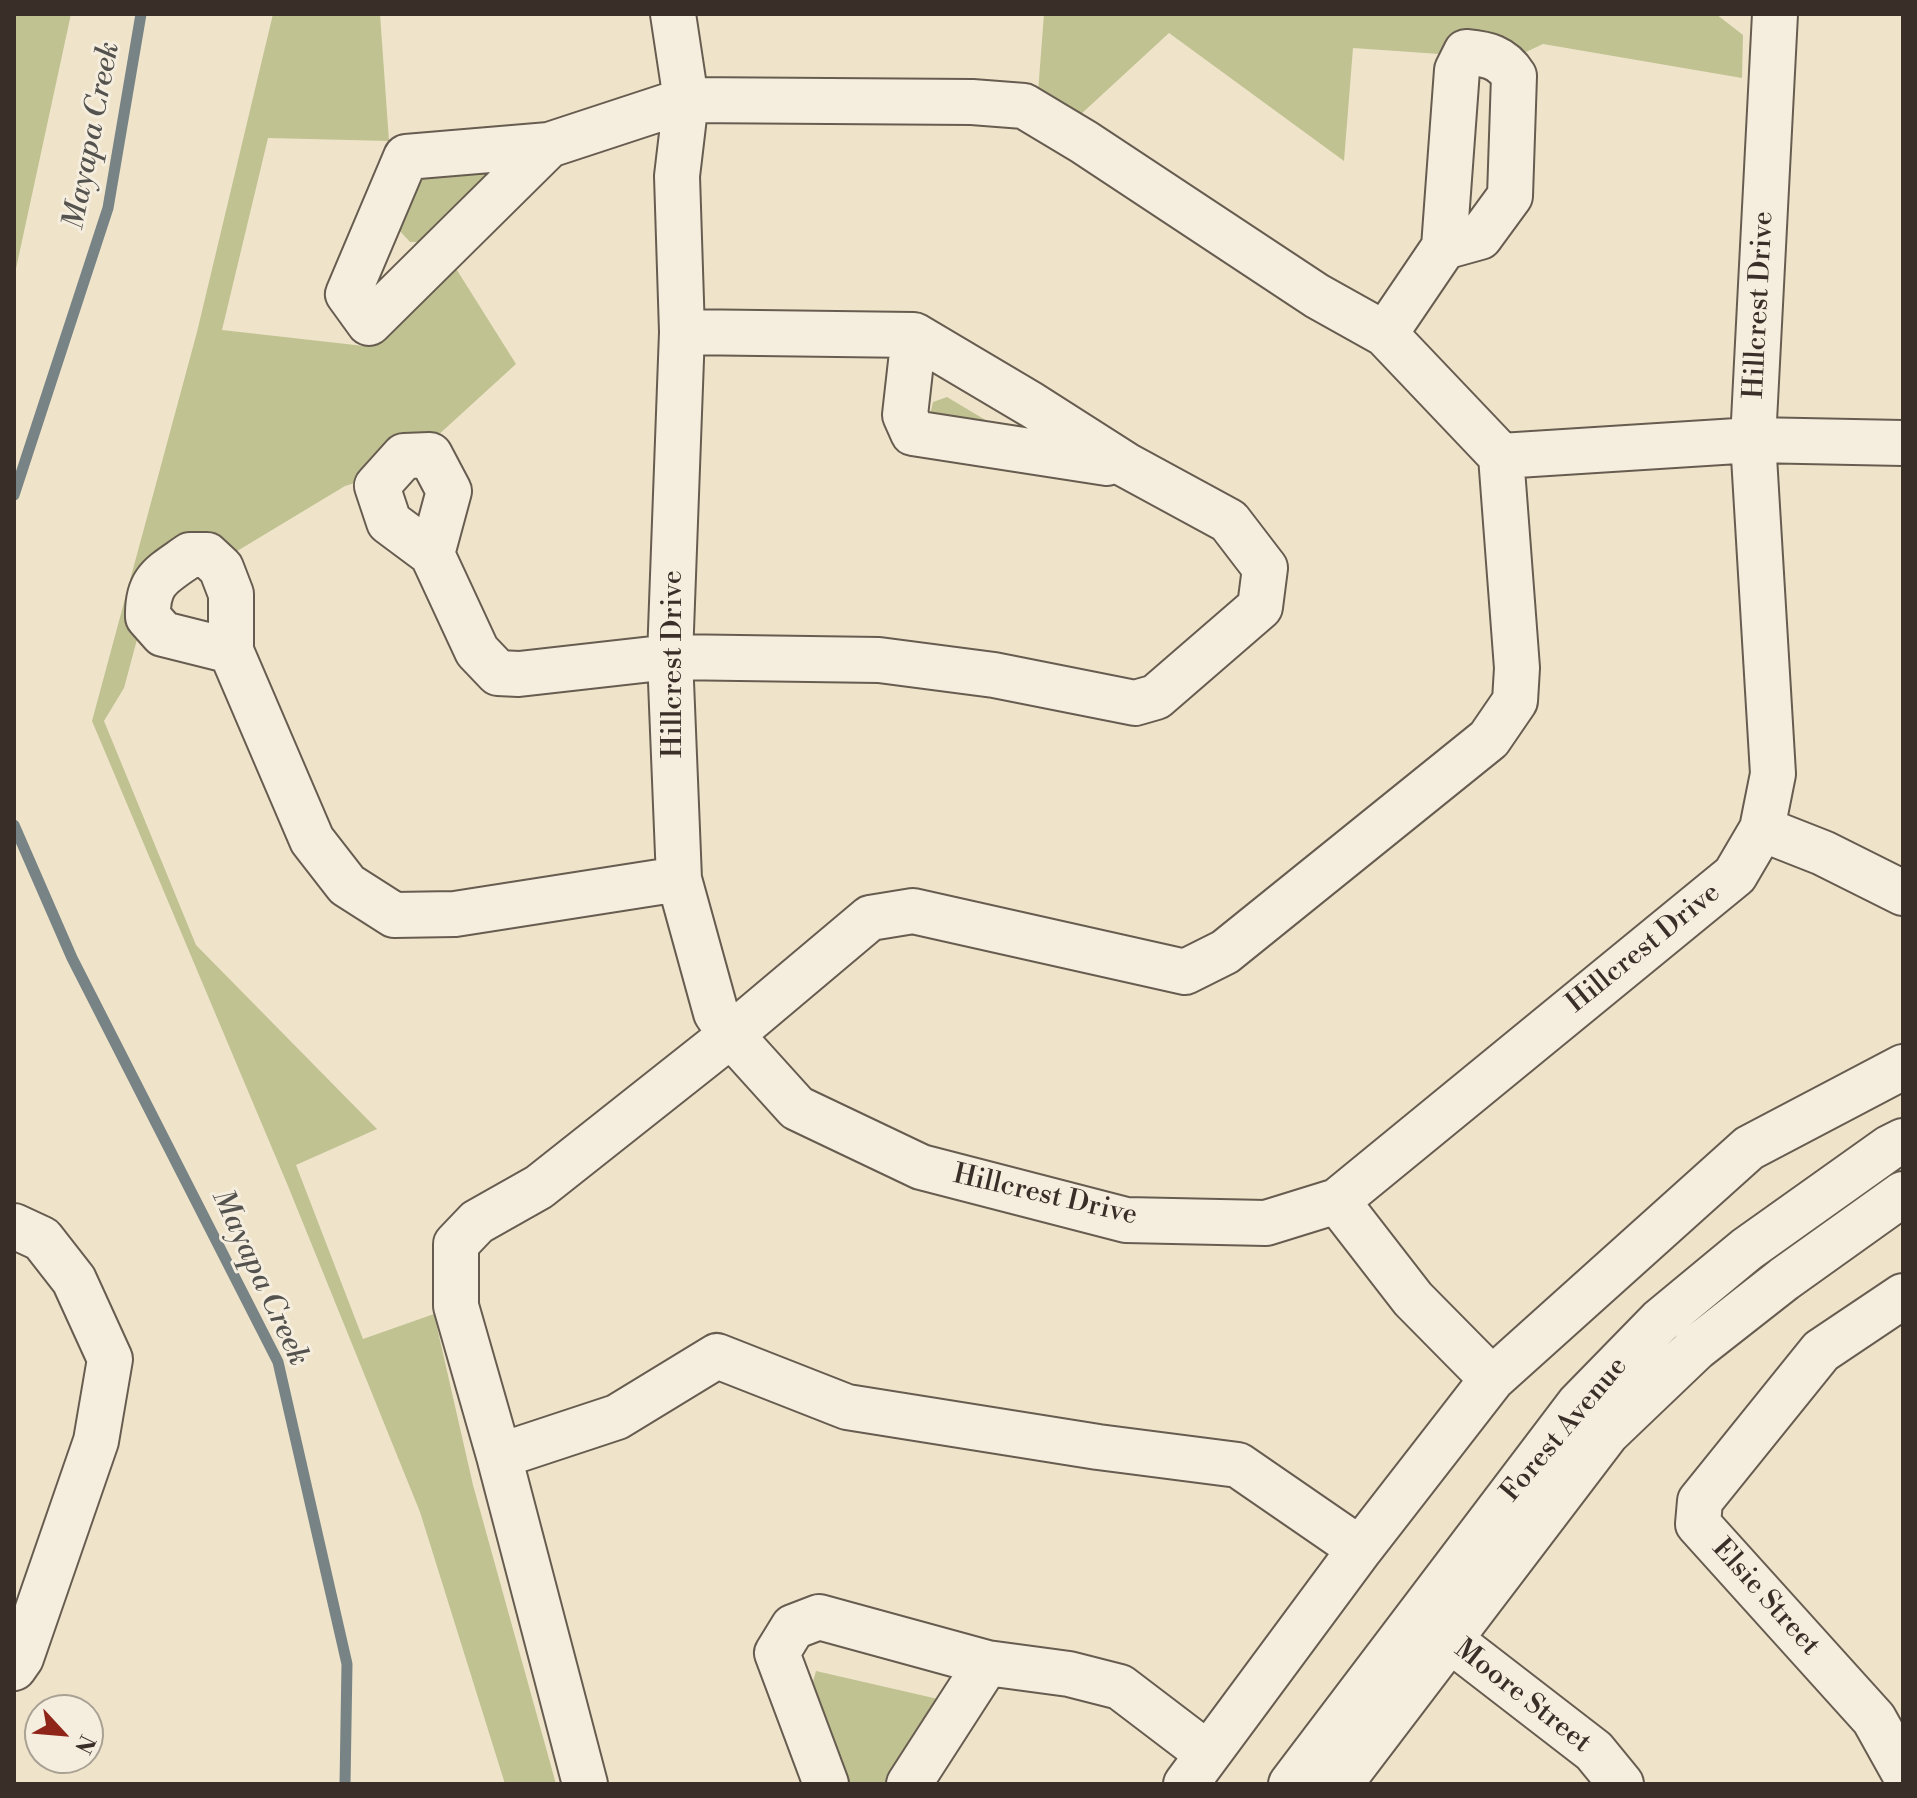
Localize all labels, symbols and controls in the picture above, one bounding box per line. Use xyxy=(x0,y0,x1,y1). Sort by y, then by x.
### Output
water label: Mayapa Creek xyxy=(57,39,129,233)
street label: Hillcrest Drive xyxy=(1738,210,1782,400)
street label: Hillcrest Drive xyxy=(657,570,691,758)
street label: Hillcrest Drive xyxy=(1560,877,1728,1021)
street label: Hillcrest Drive xyxy=(950,1159,1140,1233)
water label: Mayapa Creek xyxy=(202,1184,316,1372)
street label: Forest Avenue xyxy=(1495,1351,1635,1509)
street label: Elsie Street xyxy=(1704,1533,1826,1663)
street label: Moore Street xyxy=(1447,1633,1597,1761)
north arrow xyxy=(24,1694,104,1774)
text: N xyxy=(68,1730,100,1758)

